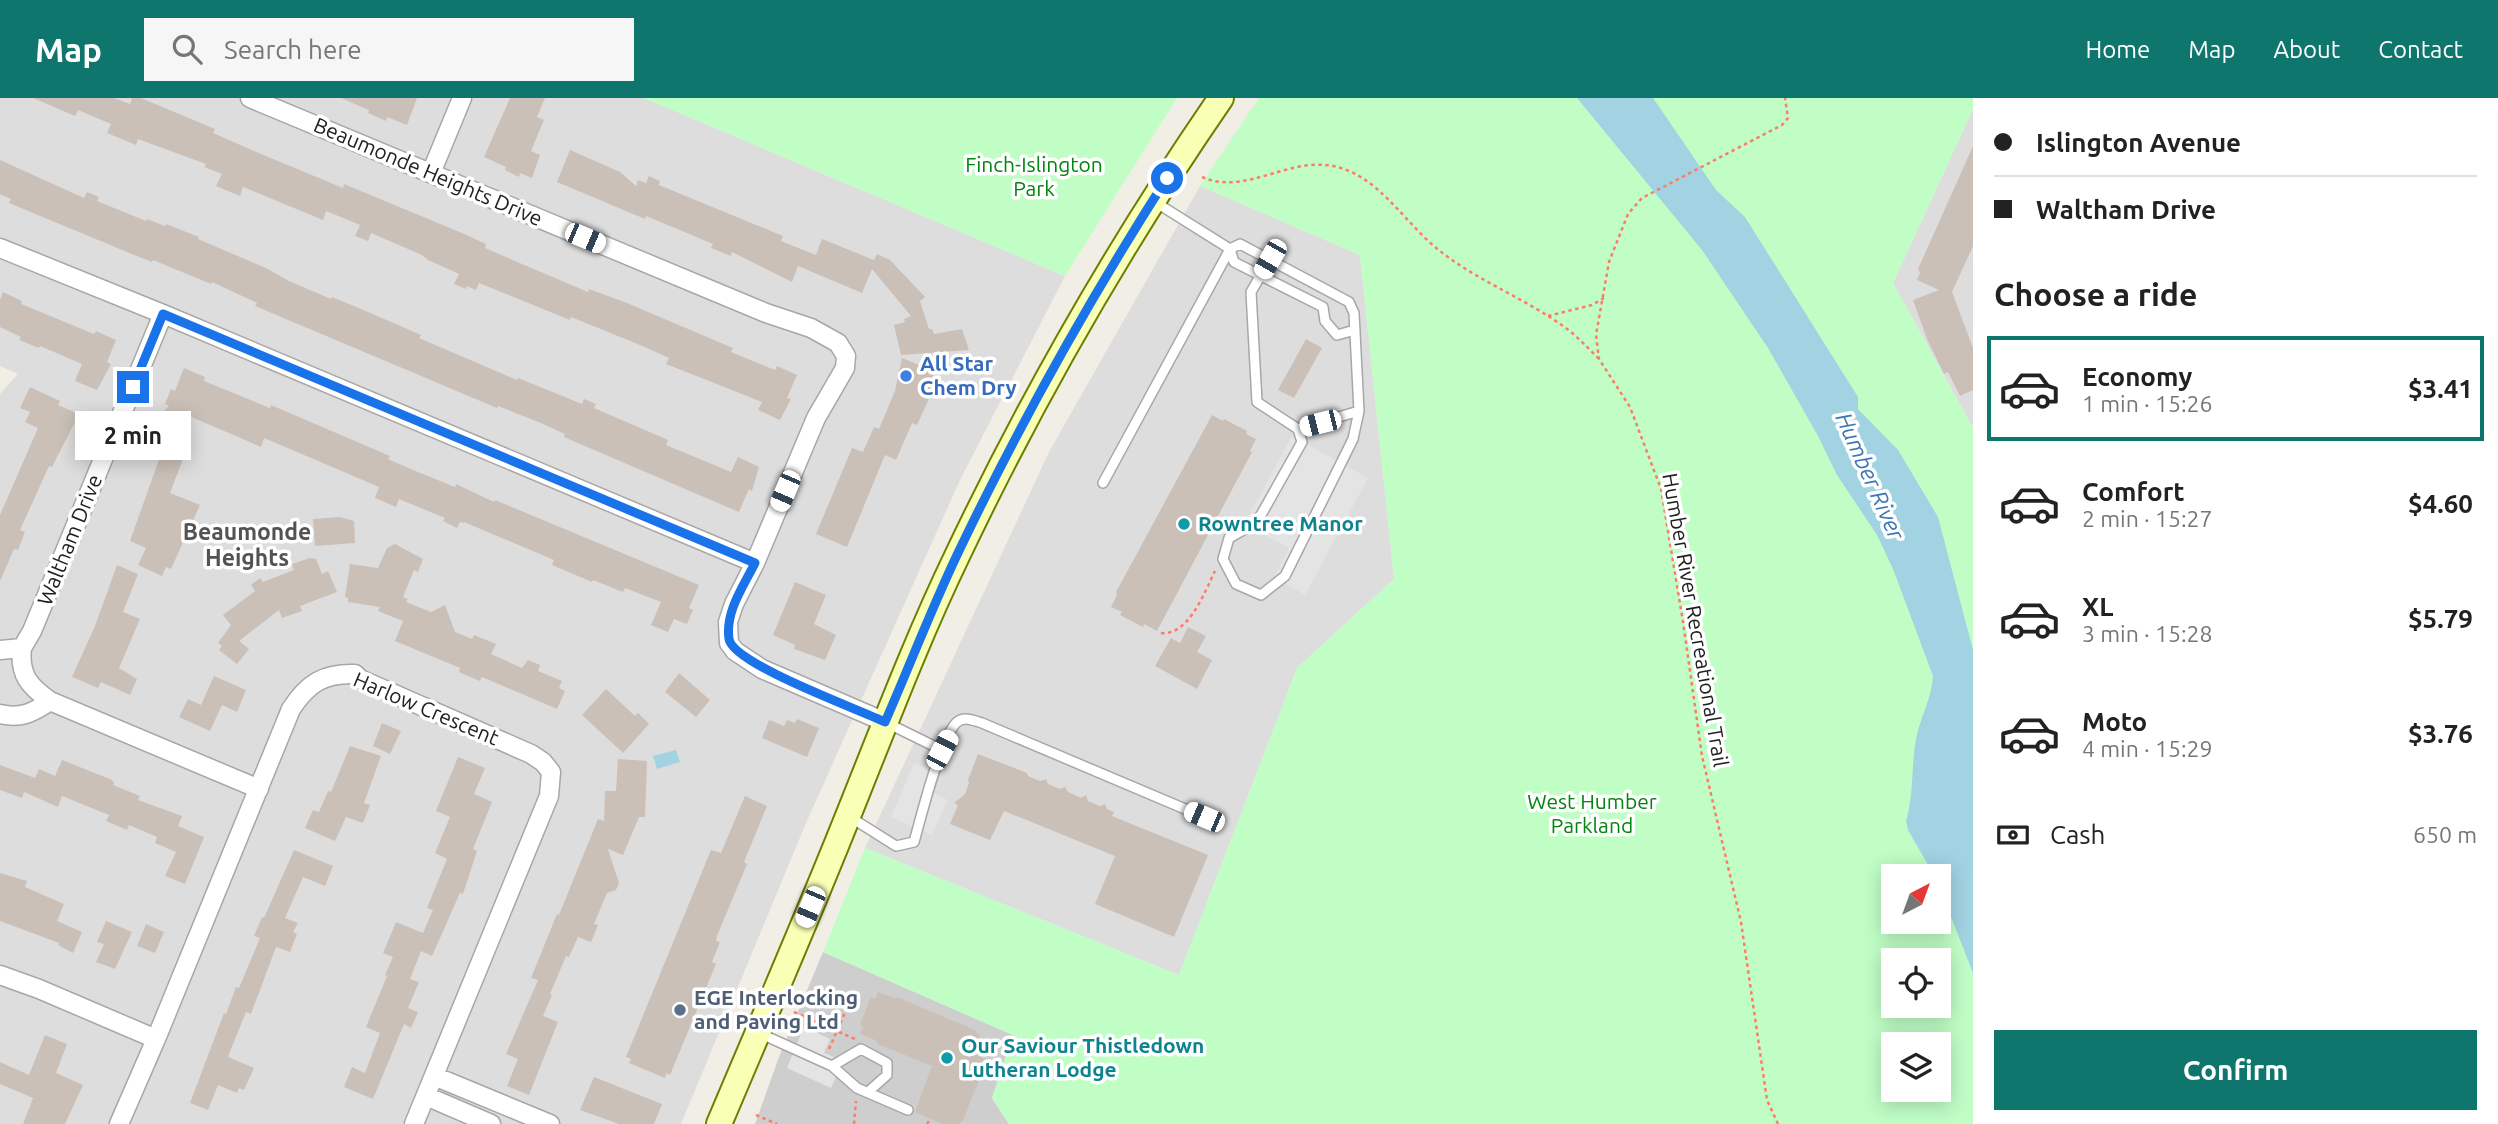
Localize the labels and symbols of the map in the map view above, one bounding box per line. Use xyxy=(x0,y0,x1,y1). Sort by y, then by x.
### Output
street label: Beaumonde Heights Drive xyxy=(310,112,546,230)
park label: Finch-Islington Park xyxy=(965,152,1103,200)
route start xyxy=(1151,162,1183,194)
car xyxy=(562,220,609,256)
car xyxy=(1251,236,1290,282)
place label: All Star Chem Dry xyxy=(920,351,1017,399)
marker: All Star Chem Dry xyxy=(898,368,914,384)
route end xyxy=(117,371,149,403)
car xyxy=(1298,408,1343,438)
water label: Humber River xyxy=(1831,408,1910,544)
callout: 2 min xyxy=(75,412,191,460)
car xyxy=(768,468,803,514)
street label: Waltham Drive xyxy=(32,471,106,609)
street label: Humber River Recreational Trail xyxy=(1658,471,1734,769)
place label: Rowntree Manor xyxy=(1198,511,1363,535)
marker: Rowntree Manor xyxy=(1176,516,1192,532)
district label: Beaumonde Heights xyxy=(183,519,311,570)
street label: Harlow Crescent xyxy=(350,667,503,749)
car xyxy=(923,727,962,773)
park label: West Humber Parkland xyxy=(1527,789,1657,837)
car xyxy=(1181,799,1228,835)
north arrow xyxy=(1881,864,1951,934)
car xyxy=(793,884,828,930)
place label: EGE Interlocking and Paving Ltd xyxy=(694,985,858,1033)
marker: EGE Interlocking and Paving Ltd xyxy=(672,1002,688,1018)
place label: Our Saviour Thistledown Lutheran Lodge xyxy=(961,1033,1204,1081)
marker: Our Saviour Thistledown Lutheran Lodge xyxy=(939,1050,955,1066)

